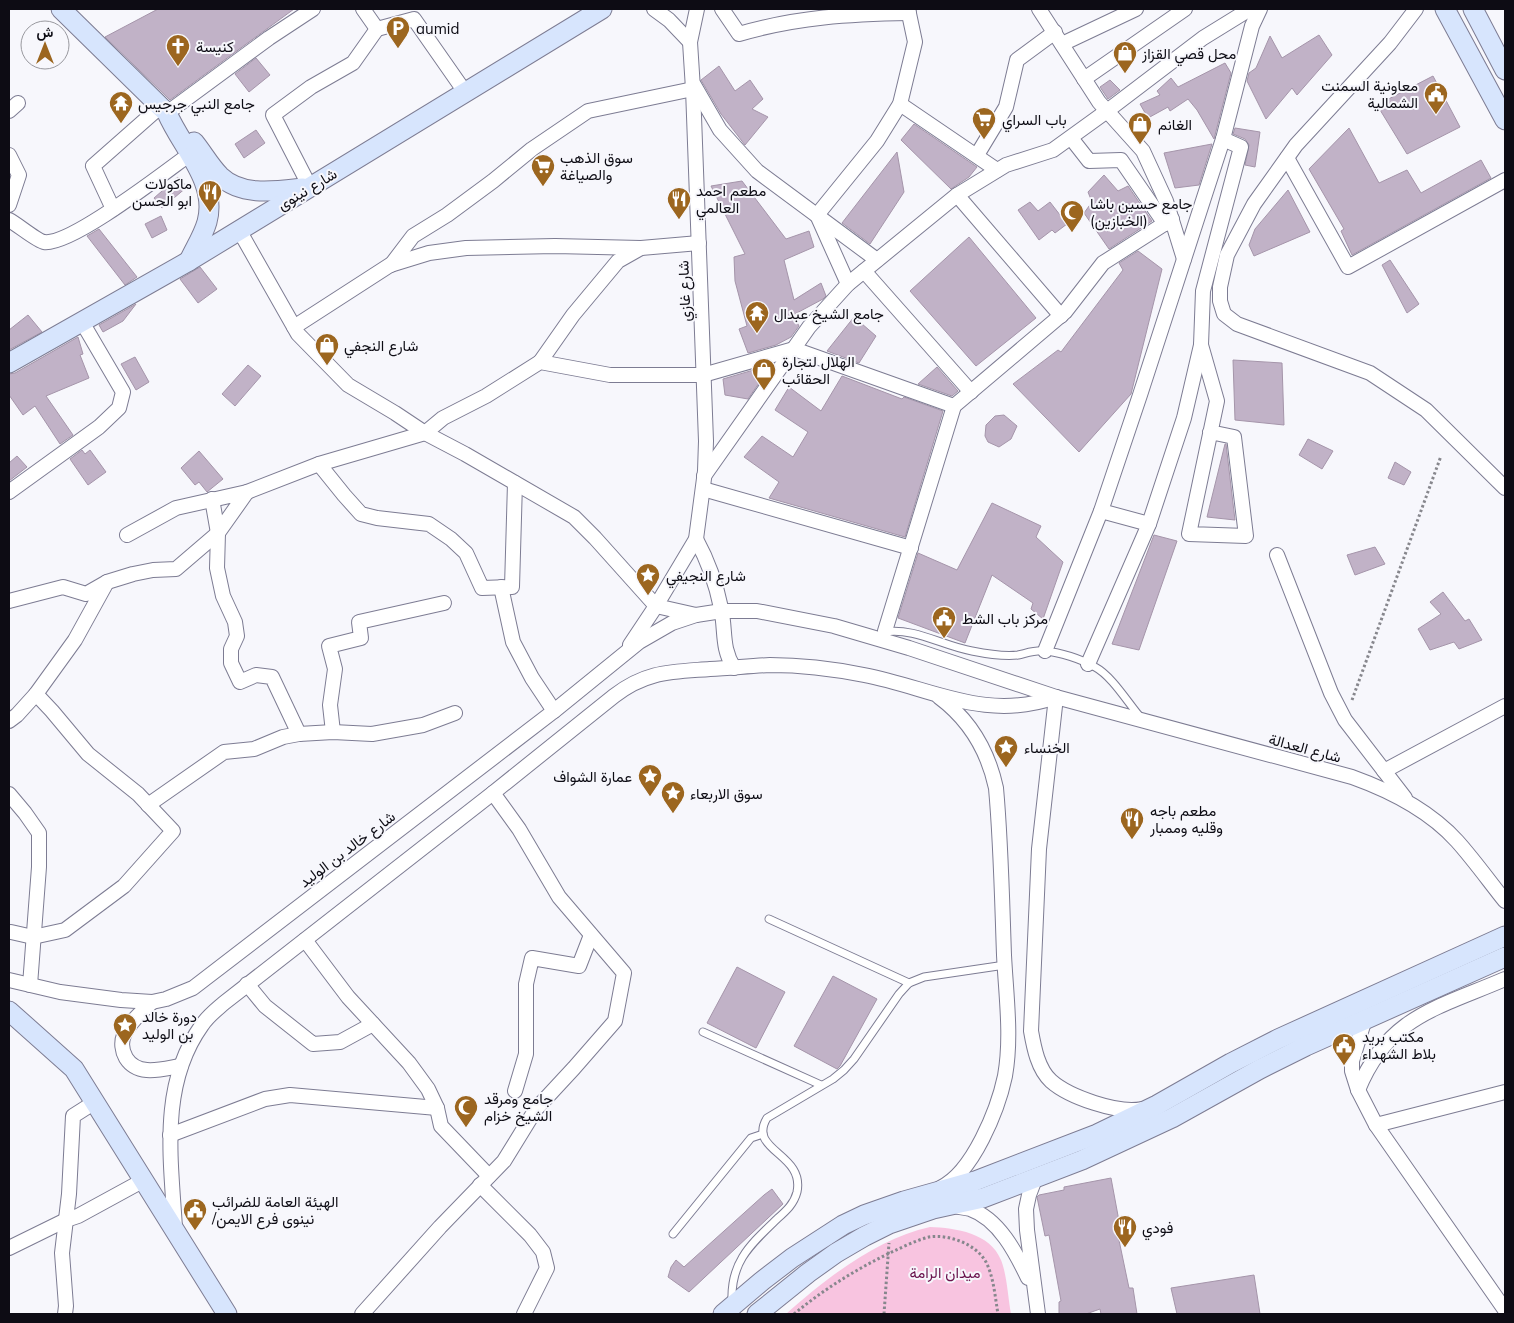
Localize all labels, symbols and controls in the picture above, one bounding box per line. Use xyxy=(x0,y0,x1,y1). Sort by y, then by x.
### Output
parking icon: aumid xyxy=(385,15,411,49)
place label: aumid xyxy=(416,19,459,38)
north arrow xyxy=(20,20,70,70)
text: ش xyxy=(37,23,54,41)
church icon: كنيسة xyxy=(165,33,191,67)
place label: كنيسة xyxy=(196,37,234,56)
shop icon: محل قصي القزاز xyxy=(1112,40,1138,74)
place label: محل قصي القزاز xyxy=(1141,44,1236,67)
place label: معاونية السمنت الشمالية xyxy=(1321,76,1418,112)
public building icon: معاونية السمنت الشمالية xyxy=(1423,81,1449,115)
temple icon: جامع النبي جرجيس xyxy=(108,90,134,124)
place label: جامع النبي جرجيس xyxy=(138,94,255,117)
supermarket icon: باب السراي xyxy=(971,106,997,140)
place label: باب السراي xyxy=(1002,110,1067,133)
shop icon: الغانم xyxy=(1127,111,1153,145)
place label: الغانم xyxy=(1158,115,1192,135)
place label: سوق الذهب والصياغة xyxy=(560,148,633,184)
supermarket icon: سوق الذهب والصياغة xyxy=(530,153,556,187)
street label: شارع نينوى xyxy=(274,164,341,216)
place label: ماكولات ابو الحسن xyxy=(132,174,192,211)
restaurant icon: ماكولات ابو الحسن xyxy=(197,179,223,213)
place label: مطعم احمد العالمي xyxy=(696,181,766,221)
restaurant icon: مطعم احمد العالمي xyxy=(666,186,692,220)
place label: جامع حسين باشا (الخبازين) xyxy=(1090,194,1192,231)
mosque icon: جامع حسين باشا (الخبازين) xyxy=(1059,199,1085,233)
street label: شارع غازي xyxy=(673,260,699,322)
temple icon: جامع الشيخ عبدال xyxy=(744,300,770,334)
place label: جامع الشيخ عبدال xyxy=(774,304,884,325)
shop icon: شارع النجفي xyxy=(314,332,340,366)
place label: شارع النجفي xyxy=(344,336,419,359)
place label: الهلال لتجارة الحقائب xyxy=(782,352,855,388)
shop icon: الهلال لتجارة الحقائب xyxy=(751,357,777,391)
place icon: شارع النجيفي xyxy=(635,562,661,596)
place label: شارع النجيفي xyxy=(666,566,746,589)
public building icon: مركز باب الشط xyxy=(931,605,957,639)
place label: مركز باب الشط xyxy=(962,609,1048,628)
street label: شارع العدالة xyxy=(1266,729,1343,769)
place icon: الخنساء xyxy=(993,734,1019,768)
place label: الخنساء xyxy=(1024,738,1070,757)
place icon: عمارة الشواف xyxy=(637,763,663,797)
place label: عمارة الشواف xyxy=(553,767,632,786)
place icon: سوق الاربعاء xyxy=(660,780,686,814)
place label: سوق الاربعاء xyxy=(690,784,763,803)
place label: مطعم باجه وقليه وممبار xyxy=(1149,801,1223,837)
restaurant icon: مطعم باجه وقليه وممبار xyxy=(1119,806,1145,840)
street label: شارع خالد بن الوليد xyxy=(295,807,400,893)
place label: دورة خالد بن الوليد xyxy=(142,1007,197,1044)
place icon: دورة خالد بن الوليد xyxy=(112,1012,138,1046)
place label: مكتب بريد بلاط الشهداء xyxy=(1362,1027,1436,1063)
public building icon: مكتب بريد بلاط الشهداء xyxy=(1331,1032,1357,1066)
place label: جامع ومرقد الشيخ خزام xyxy=(484,1089,553,1127)
mosque icon: جامع ومرقد الشيخ خزام xyxy=(453,1094,479,1128)
place label: الهيئة العامة للضرائب /نينوى فرع الايمن xyxy=(211,1192,339,1230)
public building icon: الهيئة العامة للضرائب /نينوى فرع الايمن xyxy=(182,1197,208,1231)
restaurant icon: فودي xyxy=(1112,1214,1138,1248)
place label: فودي xyxy=(1142,1218,1173,1241)
park label: ميدان الرامة xyxy=(910,1263,980,1282)

